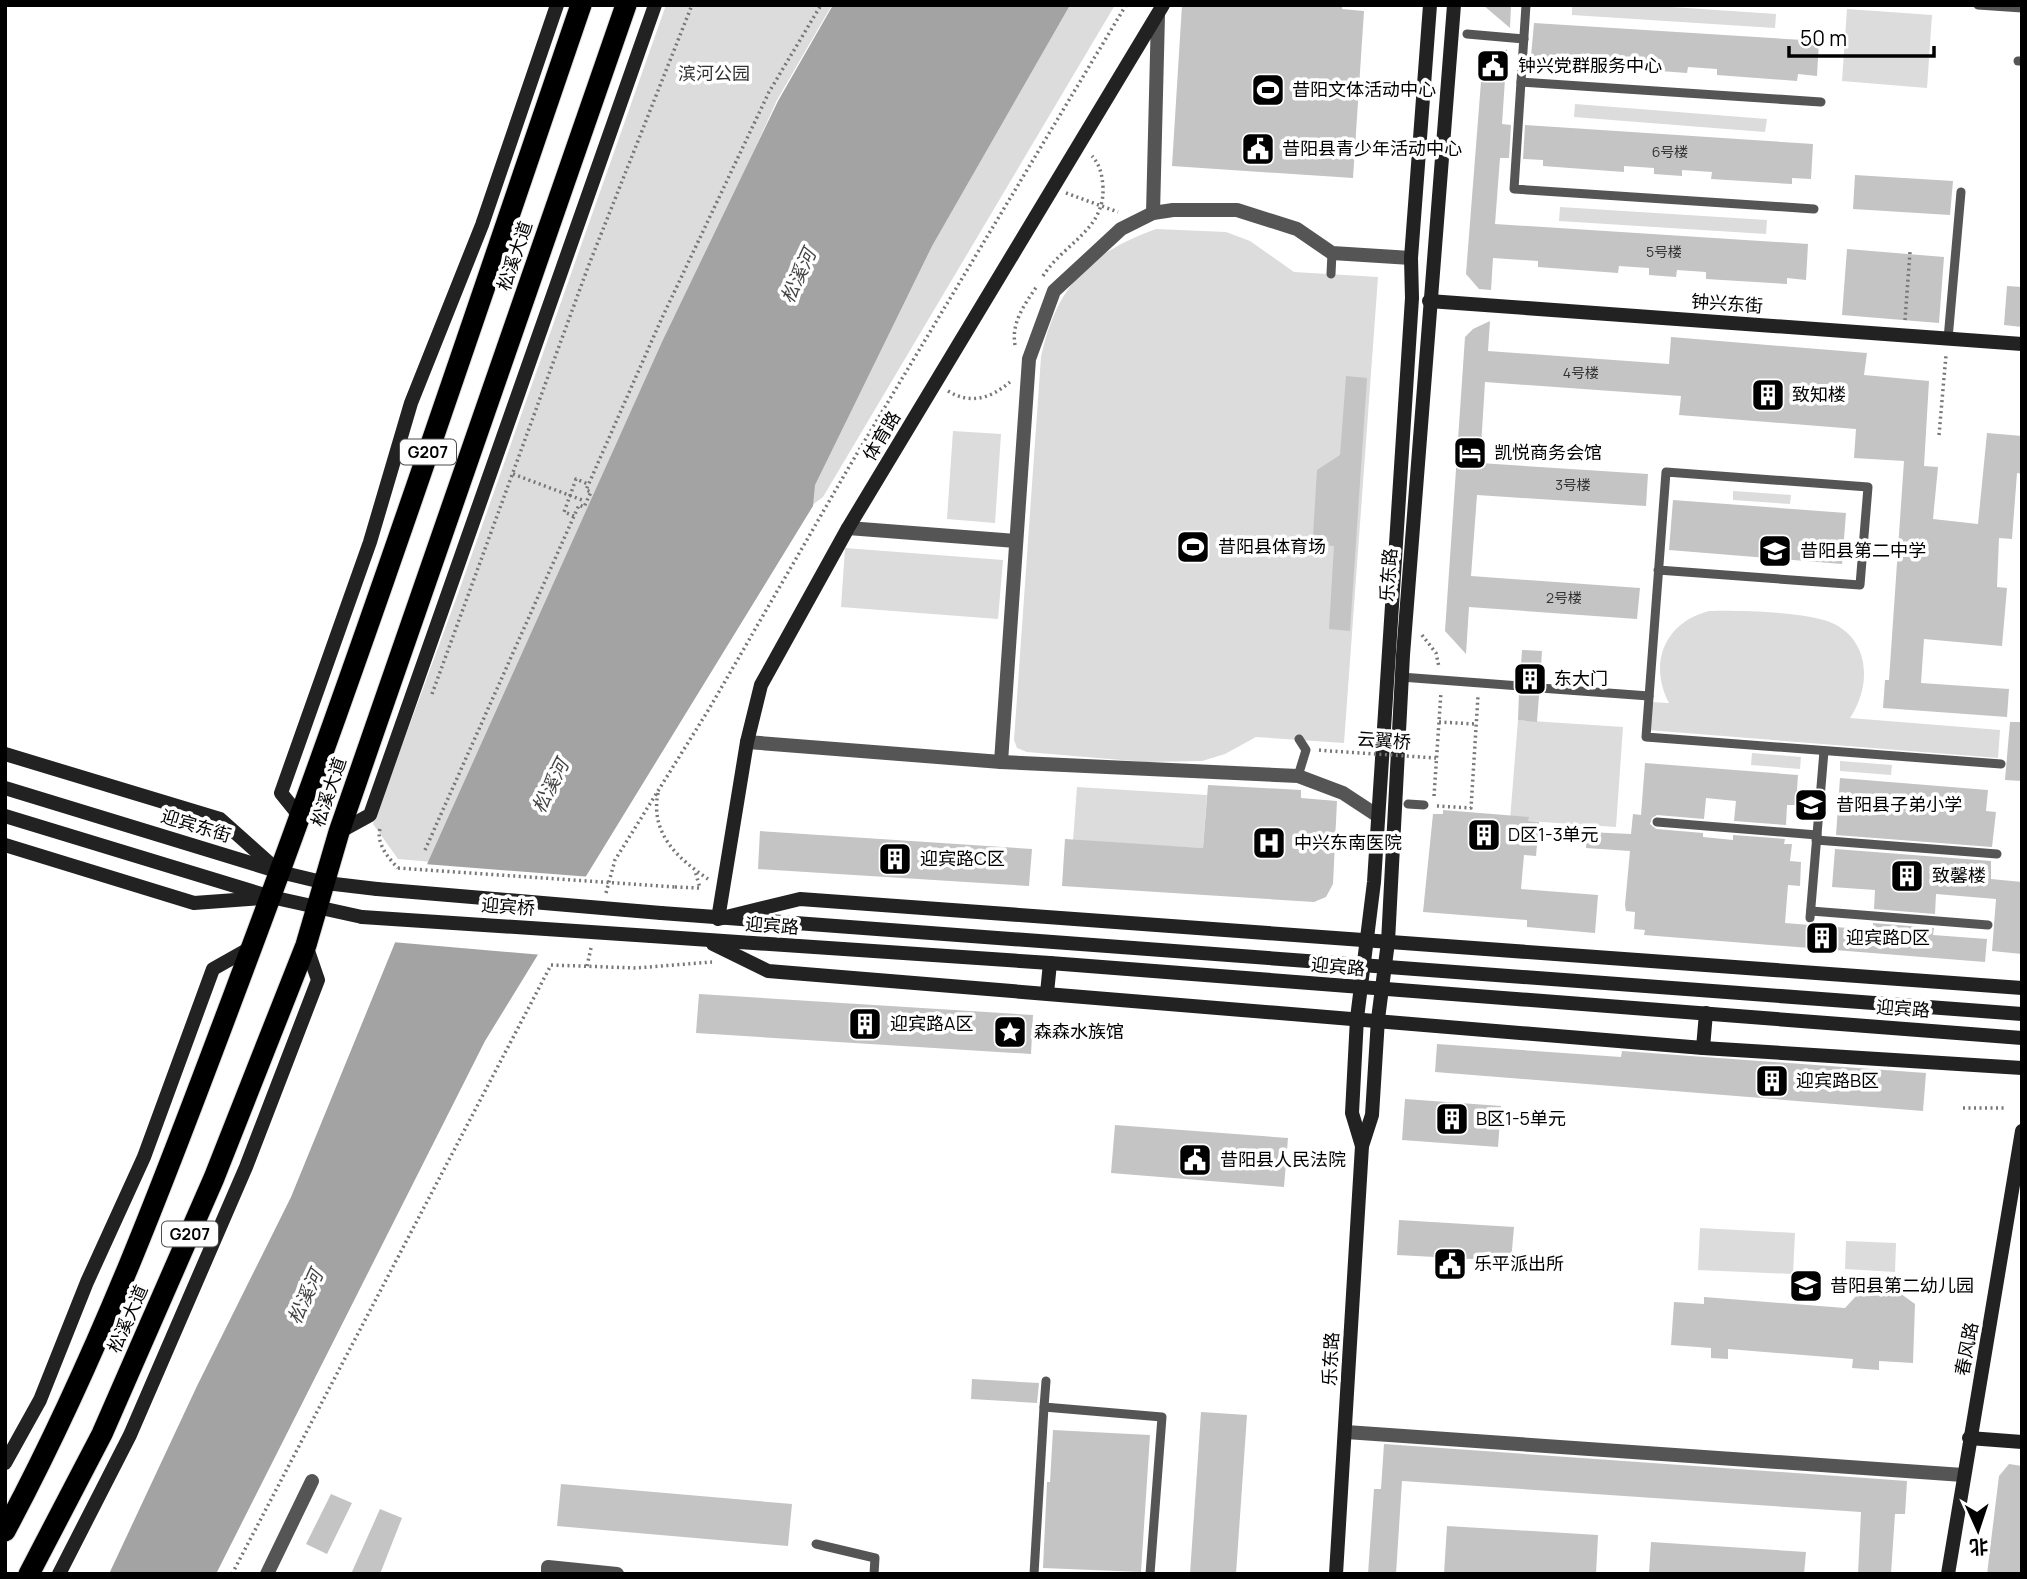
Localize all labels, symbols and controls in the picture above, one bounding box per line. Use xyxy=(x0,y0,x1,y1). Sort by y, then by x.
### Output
scale bar xyxy=(1789,14,1934,58)
text: 50 m xyxy=(1800,24,1847,52)
public building icon: 钟兴党群服务中心 xyxy=(1474,47,1512,85)
place label: 钟兴党群服务中心 xyxy=(1518,53,1662,77)
park label: 滨河公园 xyxy=(678,61,750,85)
sports icon: 昔阳文体活动中心 xyxy=(1249,71,1287,109)
place label: 昔阳文体活动中心 xyxy=(1292,77,1436,101)
public building icon: 昔阳县青少年活动中心 xyxy=(1239,130,1277,168)
place label: 昔阳县青少年活动中心 xyxy=(1282,136,1462,160)
house number: 6号楼 xyxy=(1652,142,1688,161)
street label: 松溪大道 xyxy=(491,218,537,294)
water label: 松溪河 xyxy=(774,241,824,307)
house number: 5号楼 xyxy=(1646,242,1682,261)
street label: 钟兴东街 xyxy=(1690,289,1764,317)
house number: 4号楼 xyxy=(1563,363,1599,382)
building icon: 致知楼 xyxy=(1749,376,1787,414)
place label: 致知楼 xyxy=(1792,382,1846,406)
street label: 体育路 xyxy=(857,406,905,465)
hotel icon: 凯悦商务会馆 xyxy=(1451,434,1489,472)
road number: G207 xyxy=(400,440,456,464)
place label: 凯悦商务会馆 xyxy=(1494,440,1602,464)
house number: 3号楼 xyxy=(1555,475,1591,494)
sports icon: 昔阳县体育场 xyxy=(1174,528,1212,566)
school or university icon: 昔阳县第二中学 xyxy=(1756,532,1794,570)
place label: 昔阳县体育场 xyxy=(1218,534,1326,558)
place label: 昔阳县第二中学 xyxy=(1800,538,1926,562)
street label: 乐东路 xyxy=(1374,547,1402,603)
house number: 2号楼 xyxy=(1546,588,1582,607)
building icon: 东大门 xyxy=(1511,660,1549,698)
place label: 东大门 xyxy=(1554,666,1608,690)
street label: 云翼桥 xyxy=(1356,726,1412,754)
water label: 松溪河 xyxy=(525,751,576,817)
street label: 松溪大道 xyxy=(305,754,351,830)
school or university icon: 昔阳县子弟小学 xyxy=(1792,786,1830,824)
place label: 昔阳县子弟小学 xyxy=(1836,792,1962,816)
street label: 迎宾东街 xyxy=(158,803,234,847)
building icon: D区1-3单元 xyxy=(1465,816,1503,854)
place label: D区1-3单元 xyxy=(1508,822,1599,846)
hospital icon: 中兴东南医院 xyxy=(1250,824,1288,862)
place label: 中兴东南医院 xyxy=(1294,830,1402,854)
building icon: 迎宾路C区 xyxy=(876,840,914,878)
place label: 迎宾路C区 xyxy=(920,846,1005,870)
building icon: 致馨楼 xyxy=(1888,857,1926,895)
place label: 致馨楼 xyxy=(1932,863,1986,887)
street label: 迎宾桥 xyxy=(480,892,536,920)
street label: 迎宾路 xyxy=(744,911,800,939)
building icon: 迎宾路D区 xyxy=(1803,919,1841,957)
place label: 迎宾路D区 xyxy=(1846,925,1930,949)
street label: 迎宾路 xyxy=(1310,952,1366,980)
street label: 迎宾路 xyxy=(1875,994,1931,1022)
building icon: 迎宾路A区 xyxy=(846,1005,884,1043)
place label: 迎宾路A区 xyxy=(890,1011,973,1035)
place icon: 森森水族馆 xyxy=(991,1013,1029,1051)
place label: 森森水族馆 xyxy=(1034,1019,1124,1043)
building icon: 迎宾路B区 xyxy=(1753,1062,1791,1100)
place label: 迎宾路B区 xyxy=(1796,1068,1879,1092)
building icon: B区1-5单元 xyxy=(1433,1100,1471,1138)
place label: B区1-5单元 xyxy=(1476,1106,1566,1130)
public building icon: 昔阳县人民法院 xyxy=(1176,1141,1214,1179)
place label: 昔阳县人民法院 xyxy=(1220,1147,1346,1171)
road number: G207 xyxy=(162,1222,218,1246)
public building icon: 乐平派出所 xyxy=(1431,1245,1469,1283)
place label: 乐平派出所 xyxy=(1474,1251,1564,1275)
water label: 松溪河 xyxy=(281,1262,331,1328)
school or university icon: 昔阳县第二幼儿园 xyxy=(1787,1267,1825,1305)
place label: 昔阳县第二幼儿园 xyxy=(1830,1273,1974,1297)
street label: 松溪大道 xyxy=(101,1281,153,1356)
street label: 春风路 xyxy=(1949,1320,1983,1378)
street label: 乐东路 xyxy=(1317,1331,1343,1387)
north arrow xyxy=(1943,1495,2013,1565)
text: 北 xyxy=(1969,1533,1989,1560)

